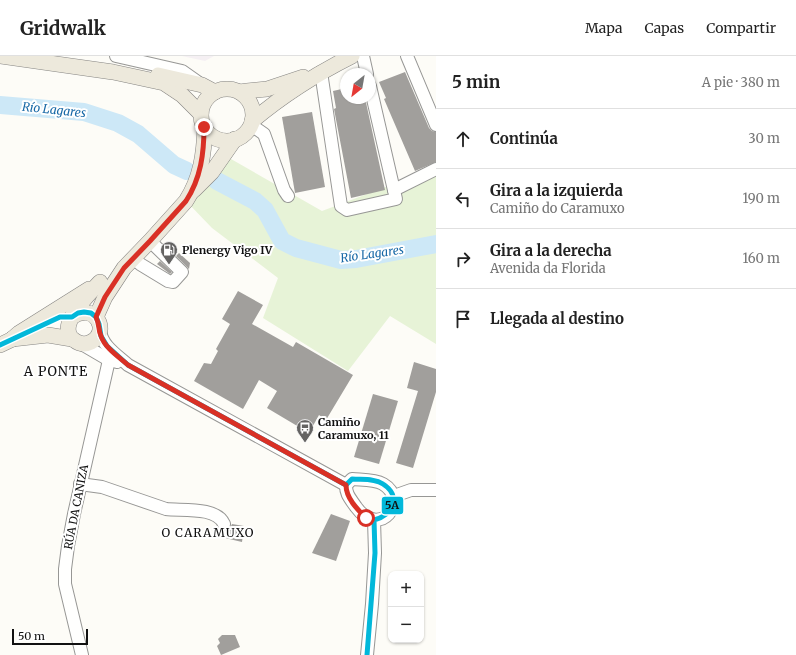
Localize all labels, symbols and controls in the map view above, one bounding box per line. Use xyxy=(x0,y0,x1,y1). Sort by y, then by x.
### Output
text: Gridwalk xyxy=(20,16,106,40)
text: Mapa xyxy=(585,19,622,37)
text: Capas xyxy=(644,19,684,37)
text: Compartir xyxy=(706,19,776,37)
north arrow xyxy=(340,68,376,104)
text: 5 min xyxy=(452,71,500,93)
text: A pie · 380 m xyxy=(702,74,780,91)
water label: Río Lagares xyxy=(21,99,87,120)
route end xyxy=(195,118,213,136)
icon: ahead xyxy=(452,128,474,150)
text: Continúa xyxy=(490,129,558,148)
text: 30 m xyxy=(748,130,780,147)
text: Gira a la izquierda xyxy=(490,181,623,200)
icon: left xyxy=(452,188,474,210)
text: 190 m xyxy=(743,190,780,207)
text: Camiño do Caramuxo xyxy=(490,200,625,217)
fuel station icon: Plenergy Vigo IV xyxy=(159,240,179,265)
text: Gira a la derecha xyxy=(490,241,612,260)
water label: Río Lagares xyxy=(339,242,405,265)
place label: Plenergy Vigo IV xyxy=(182,243,273,257)
icon: right xyxy=(452,248,474,270)
text: 160 m xyxy=(742,250,780,267)
text: Avenida da Florida xyxy=(490,260,606,277)
icon: arrive xyxy=(452,308,474,330)
text: Llegada al destino xyxy=(490,309,624,328)
district label: A PONTE xyxy=(23,363,88,380)
place label: Camiño Caramuxo, 11 xyxy=(318,415,389,442)
bus stop icon: Camiño Caramuxo, 11 xyxy=(295,418,315,443)
street label: RÚA DA CANIZA xyxy=(61,463,91,551)
line badge: 5A xyxy=(381,496,404,515)
text: 5A xyxy=(385,498,399,512)
route start xyxy=(357,509,375,527)
district label: O CARAMUXO xyxy=(162,525,254,540)
map controls xyxy=(388,571,424,643)
button: + xyxy=(388,571,424,607)
button: − xyxy=(388,607,424,643)
scale bar xyxy=(12,627,88,646)
text: 50 m xyxy=(18,629,45,643)

